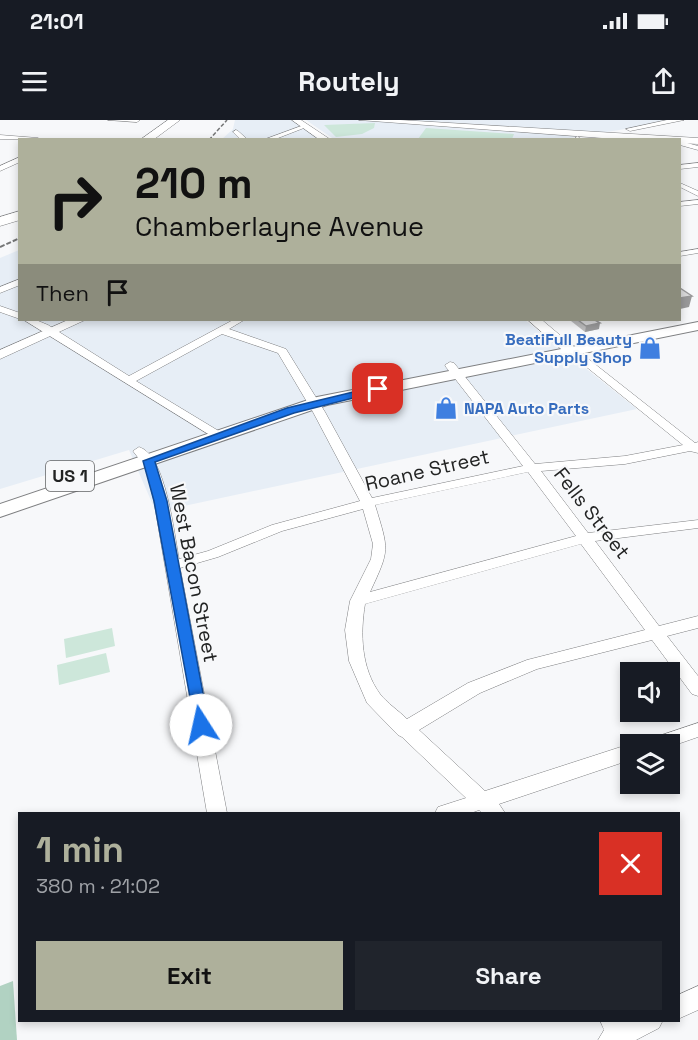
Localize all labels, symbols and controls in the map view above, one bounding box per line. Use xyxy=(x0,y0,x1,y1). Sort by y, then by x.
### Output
text: 21:01 xyxy=(30,7,84,35)
text: Routely xyxy=(298,64,400,99)
icon: menu xyxy=(18,65,51,98)
icon: share xyxy=(647,65,680,98)
text: 210 m xyxy=(135,157,253,210)
icon: right xyxy=(36,162,114,240)
text: Chamberlayne Avenue xyxy=(135,209,424,244)
icon: arrive xyxy=(101,276,134,309)
text: Then xyxy=(36,279,89,307)
place label: BeatiFull Beauty Supply Shop xyxy=(505,329,632,368)
shop icon: BeatiFull Beauty Supply Shop xyxy=(637,335,663,361)
pin xyxy=(352,363,403,414)
icon: arrive xyxy=(361,372,394,405)
shop icon: NAPA Auto Parts xyxy=(433,395,459,421)
place label: NAPA Auto Parts xyxy=(464,398,589,419)
street label: Roane Street xyxy=(362,443,492,497)
road number: US 1 xyxy=(46,461,94,491)
street label: Fells Street xyxy=(548,462,636,564)
street label: West Bacon Street xyxy=(164,482,224,664)
map controls xyxy=(620,662,680,794)
button: sound xyxy=(620,662,680,722)
position arrow xyxy=(169,693,233,757)
button: layers xyxy=(620,734,680,794)
text: 1 min xyxy=(36,827,124,873)
button: close xyxy=(599,832,662,895)
text: 380 m · 21:02 xyxy=(36,873,160,899)
button: Exit xyxy=(36,941,343,1010)
button: Share xyxy=(355,941,662,1010)

